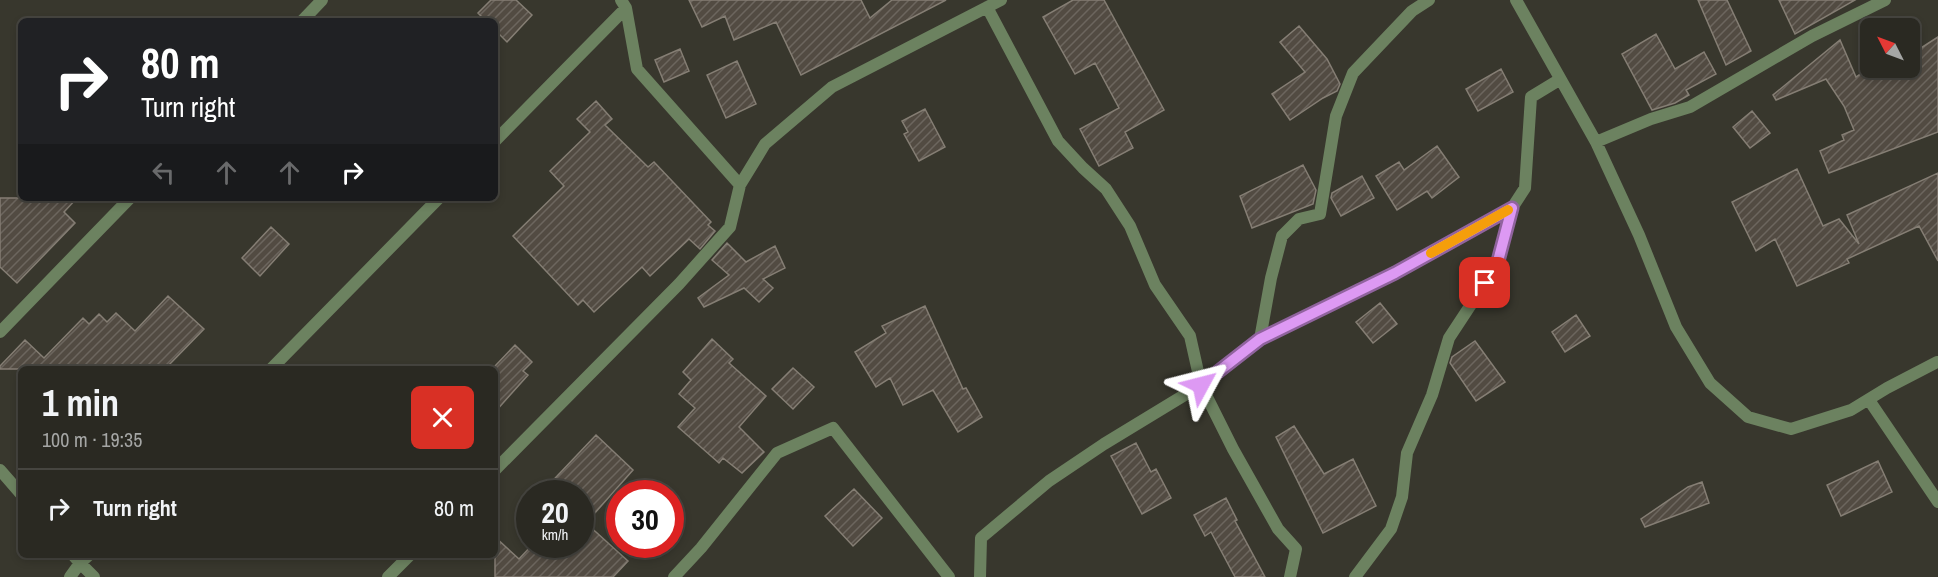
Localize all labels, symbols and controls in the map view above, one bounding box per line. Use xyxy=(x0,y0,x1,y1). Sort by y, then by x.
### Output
north arrow xyxy=(1860,18,1920,78)
map controls xyxy=(1860,18,1920,78)
text: 80 m xyxy=(141,35,220,91)
icon: right xyxy=(42,42,120,120)
text: Turn right xyxy=(141,89,235,125)
icon: left xyxy=(147,156,180,189)
icon: ahead xyxy=(210,156,243,189)
icon: ahead xyxy=(273,156,306,189)
icon: right xyxy=(336,156,369,189)
pin xyxy=(1459,257,1510,308)
icon: arrive xyxy=(1468,266,1501,299)
position arrow xyxy=(1169,353,1233,417)
text: 1 min xyxy=(42,379,119,427)
button: close xyxy=(411,386,474,449)
text: 100 m · 19:35 xyxy=(42,426,142,453)
speed limit sign: 30 xyxy=(606,480,684,558)
icon: right xyxy=(42,492,75,525)
text: 20 xyxy=(541,492,569,532)
text: Turn right xyxy=(93,493,177,523)
text: 80 m xyxy=(434,493,474,523)
text: km/h xyxy=(542,524,568,545)

